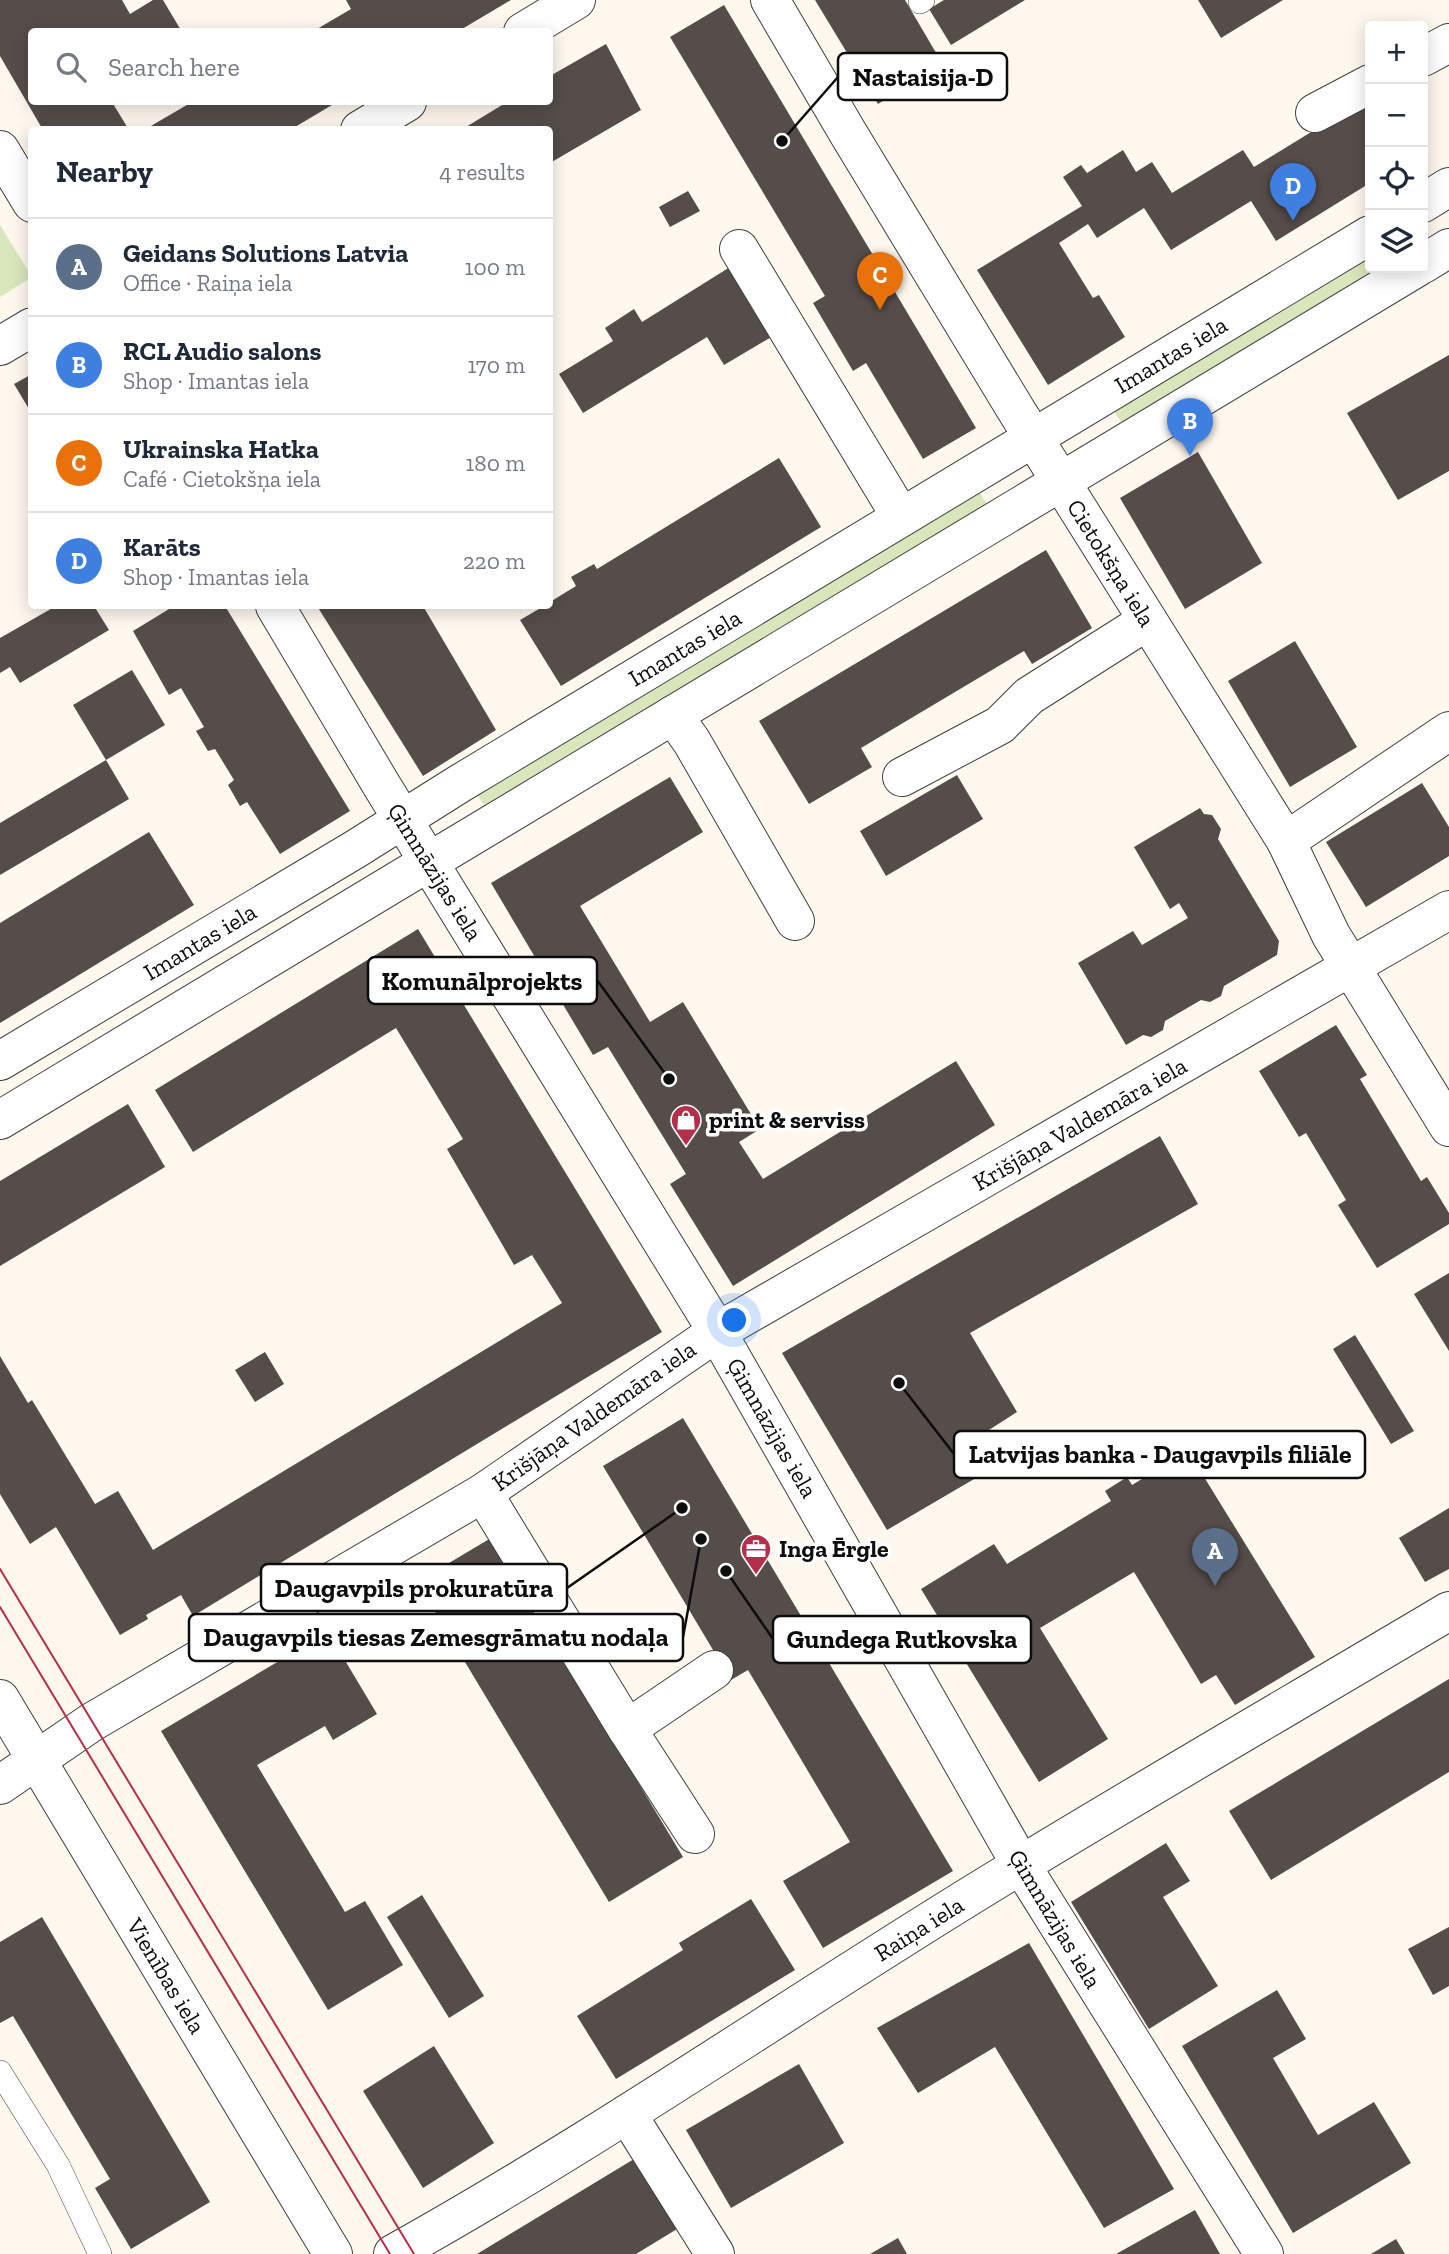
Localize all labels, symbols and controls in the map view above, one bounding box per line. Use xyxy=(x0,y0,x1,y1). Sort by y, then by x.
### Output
map controls xyxy=(1365,21,1428,273)
button: + xyxy=(1365,21,1428,84)
search box xyxy=(28,28,553,105)
icon: search xyxy=(52,48,90,86)
text: Search here xyxy=(108,51,240,83)
callout: Nastaisija-D xyxy=(838,53,1007,100)
text: Nastaisija-D xyxy=(853,61,993,93)
button: − xyxy=(1365,84,1428,147)
button: locate xyxy=(1365,147,1428,210)
text: Nearby xyxy=(56,154,153,190)
text: 4 results xyxy=(439,158,525,186)
pin: D xyxy=(1270,163,1316,221)
button: layers xyxy=(1365,210,1428,273)
text: Geidans Solutions Latvia xyxy=(123,237,408,269)
pin: C xyxy=(857,252,903,310)
text: A xyxy=(71,253,87,281)
text: 100 m xyxy=(465,253,525,281)
text: Office · Raiņa iela xyxy=(123,269,292,297)
street label: Imantas iela xyxy=(1109,309,1233,400)
text: RCL Audio salons xyxy=(123,335,321,367)
text: B xyxy=(72,351,86,379)
text: 170 m xyxy=(467,351,525,379)
text: Shop · Imantas iela xyxy=(123,367,309,395)
pin: B xyxy=(1167,398,1213,456)
text: Ukrainska Hatka xyxy=(123,433,319,465)
text: C xyxy=(72,449,86,477)
text: 180 m xyxy=(465,449,525,477)
text: Café · Cietokšņa iela xyxy=(123,465,321,493)
street label: Cietokšņa iela xyxy=(1061,494,1162,632)
text: Karāts xyxy=(123,531,201,563)
text: D xyxy=(71,547,87,575)
text: 220 m xyxy=(463,547,525,575)
text: Shop · Imantas iela xyxy=(123,563,309,591)
street label: Imantas iela xyxy=(623,602,747,693)
street label: Ģimnāzijas iela xyxy=(382,798,489,946)
street label: Imantas iela xyxy=(138,896,262,987)
callout: Komunālprojekts xyxy=(368,957,597,1004)
text: Komunālprojekts xyxy=(382,965,582,997)
street label: Krišjāņa Valdemāra iela xyxy=(968,1050,1192,1197)
shop icon: print & serviss xyxy=(669,1103,703,1147)
place label: print & serviss xyxy=(709,1105,865,1134)
your location xyxy=(717,1303,751,1337)
street label: Krišjāņa Valdemāra iela xyxy=(486,1334,702,1497)
street label: Ģimnāzijas iela xyxy=(721,1353,824,1503)
callout: Latvijas banka - Daugavpils filiāle xyxy=(954,1431,1365,1478)
text: Latvijas banka - Daugavpils filiāle xyxy=(969,1438,1352,1470)
pin: A xyxy=(1192,1528,1238,1586)
office icon: Inga Ērgle xyxy=(739,1532,773,1576)
place label: Inga Ērgle xyxy=(779,1534,889,1563)
callout: Daugavpils prokuratūra xyxy=(261,1564,567,1611)
text: Daugavpils prokuratūra xyxy=(275,1572,553,1604)
callout: Daugavpils tiesas Zemesgrāmatu nodaļa xyxy=(189,1614,683,1661)
callout: Gundega Rutkovska xyxy=(773,1616,1031,1663)
text: Daugavpils tiesas Zemesgrāmatu nodaļa xyxy=(203,1621,669,1653)
text: Gundega Rutkovska xyxy=(787,1623,1017,1655)
street label: Ģimnāzijas iela xyxy=(1003,1844,1108,1994)
street label: Raiņa iela xyxy=(869,1890,969,1967)
street label: Vienības iela xyxy=(120,1912,213,2039)

